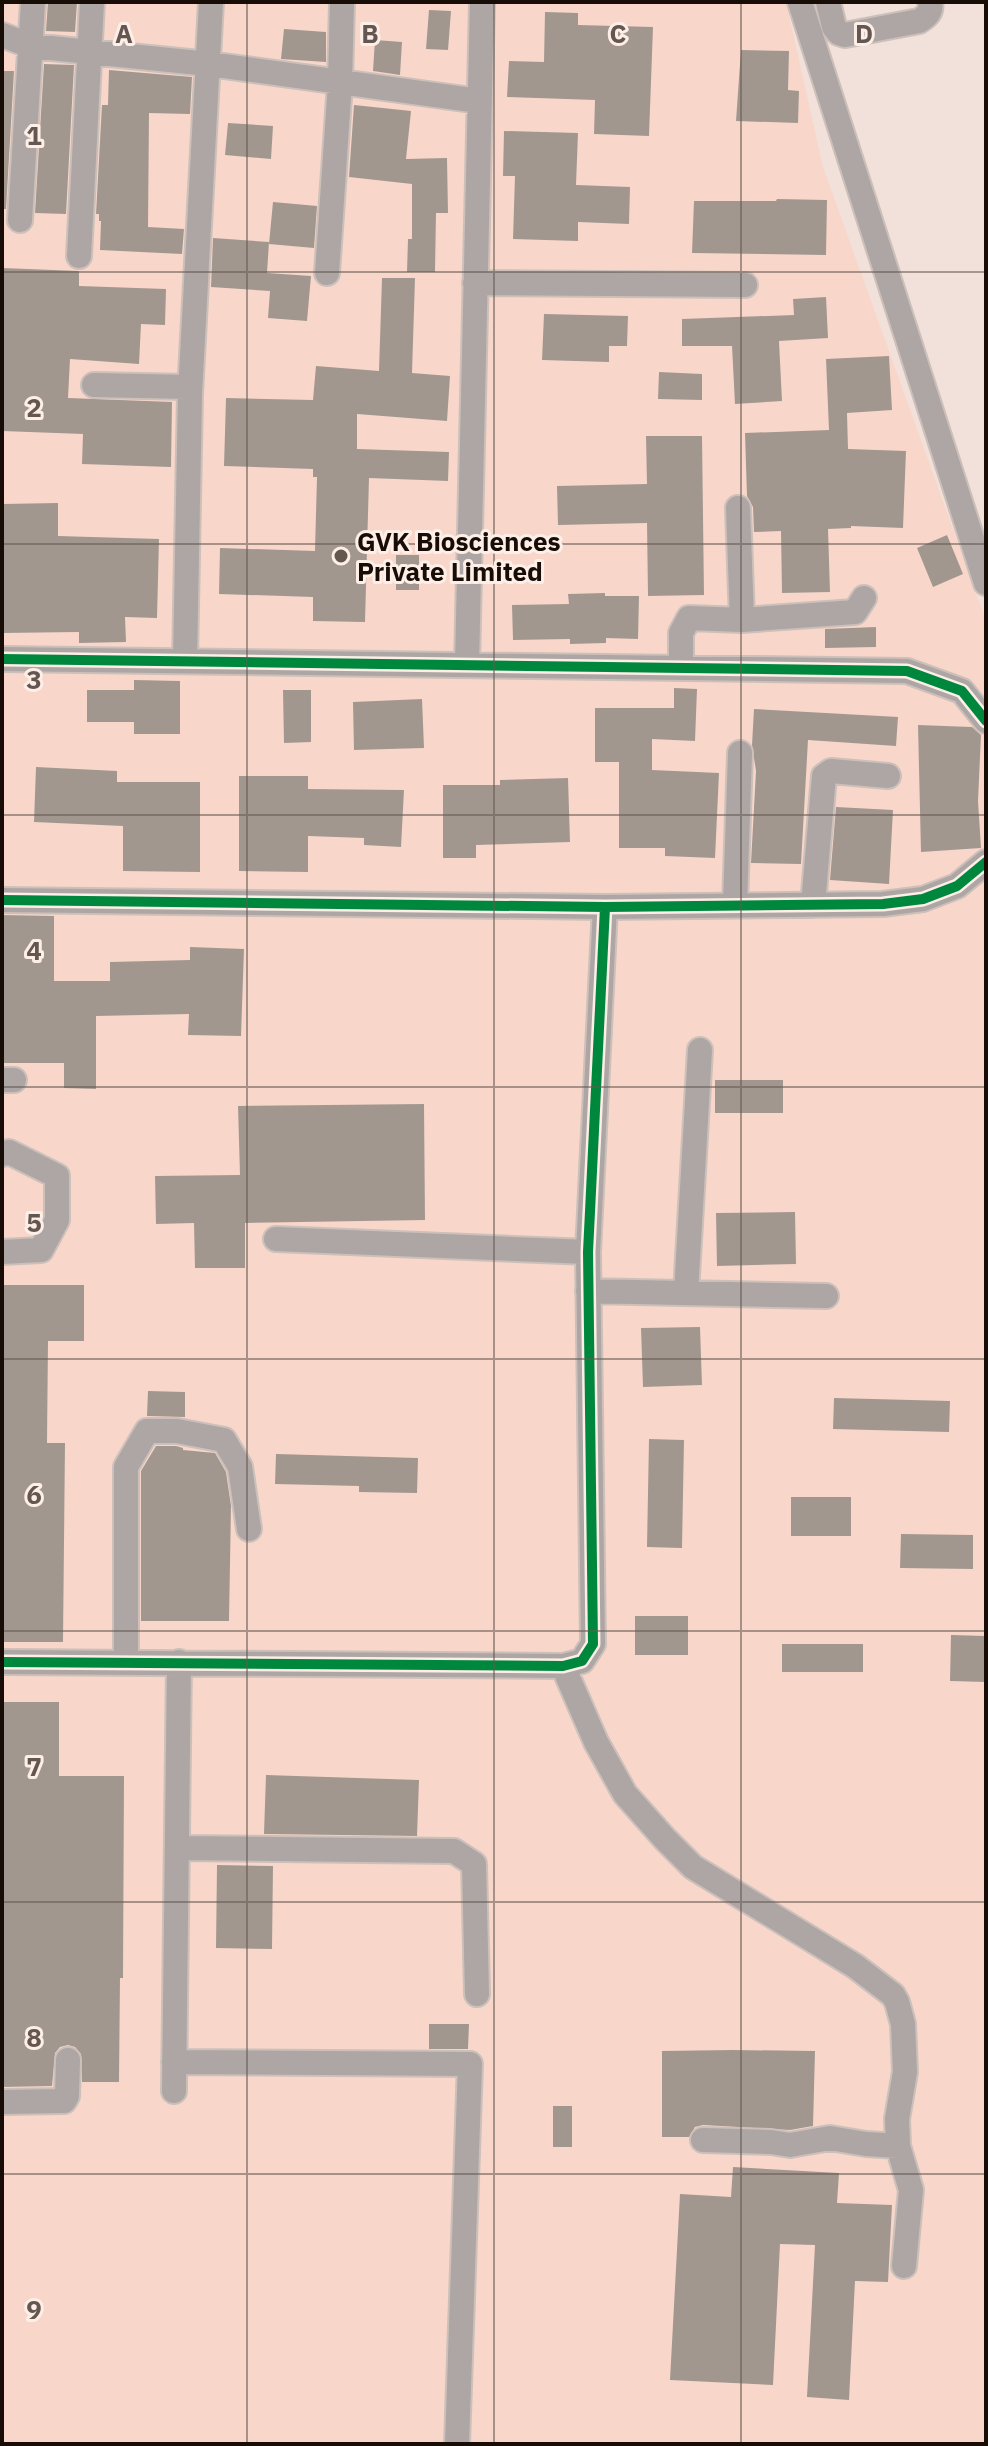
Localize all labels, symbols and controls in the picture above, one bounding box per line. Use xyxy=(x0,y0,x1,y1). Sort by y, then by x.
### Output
text: A xyxy=(115,16,133,50)
text: B xyxy=(361,16,379,50)
text: C xyxy=(610,16,627,50)
text: D xyxy=(855,16,873,50)
text: 1 xyxy=(26,118,42,152)
text: 2 xyxy=(26,390,42,424)
place label: GVK Biosciences Private Limited xyxy=(357,524,561,588)
marker: GVK Biosciences Private Limited xyxy=(332,547,350,565)
text: 3 xyxy=(26,662,42,696)
text: 4 xyxy=(26,933,42,967)
text: 5 xyxy=(26,1205,42,1239)
text: 6 xyxy=(26,1477,42,1511)
text: 7 xyxy=(26,1749,42,1783)
text: 8 xyxy=(26,2020,42,2054)
text: 9 xyxy=(26,2292,42,2326)

